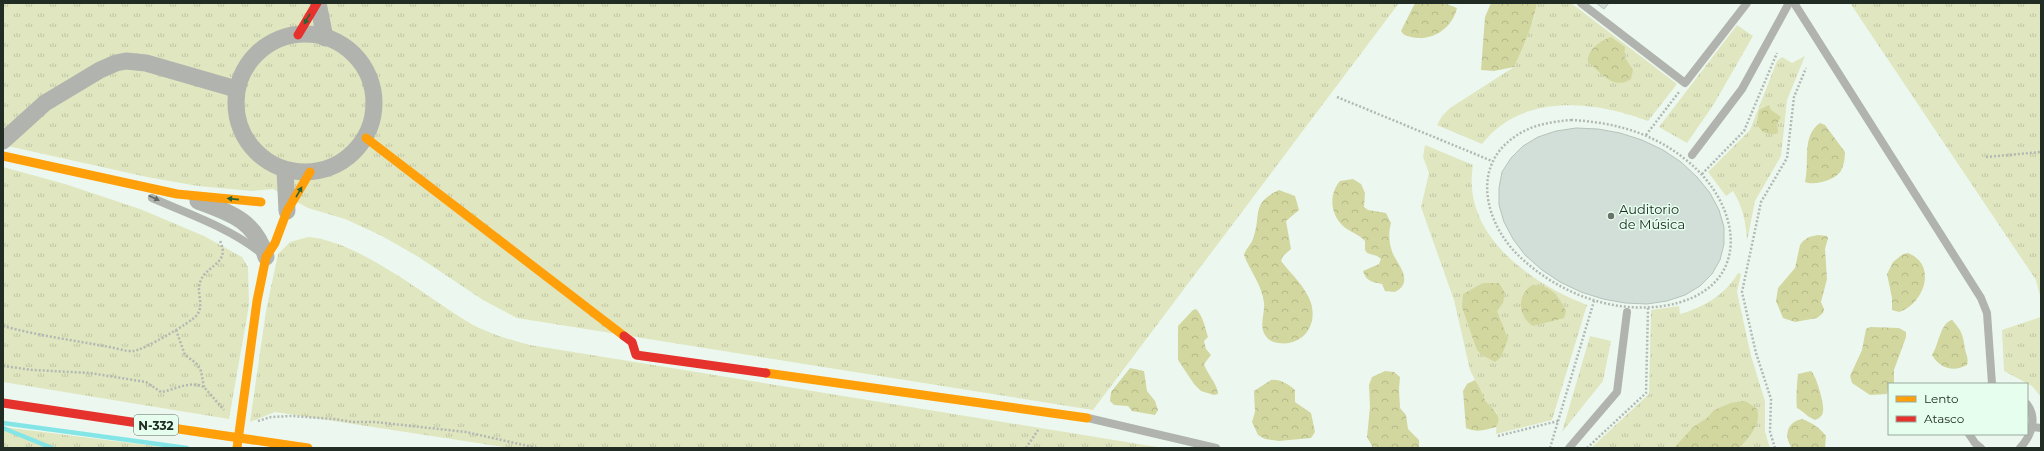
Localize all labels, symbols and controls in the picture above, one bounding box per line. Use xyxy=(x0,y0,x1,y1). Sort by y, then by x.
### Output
one-way arrow xyxy=(304,13,311,25)
one-way arrow xyxy=(295,186,302,198)
one-way arrow xyxy=(149,196,161,202)
one-way arrow xyxy=(227,196,239,202)
place label: Auditorio de Música xyxy=(1619,201,1685,232)
marker: Auditorio de Música xyxy=(1606,211,1616,221)
legend xyxy=(1888,383,2028,435)
text: Lento xyxy=(1924,391,1959,406)
text: Atasco xyxy=(1924,411,1964,426)
road number: N-332 xyxy=(134,415,178,435)

